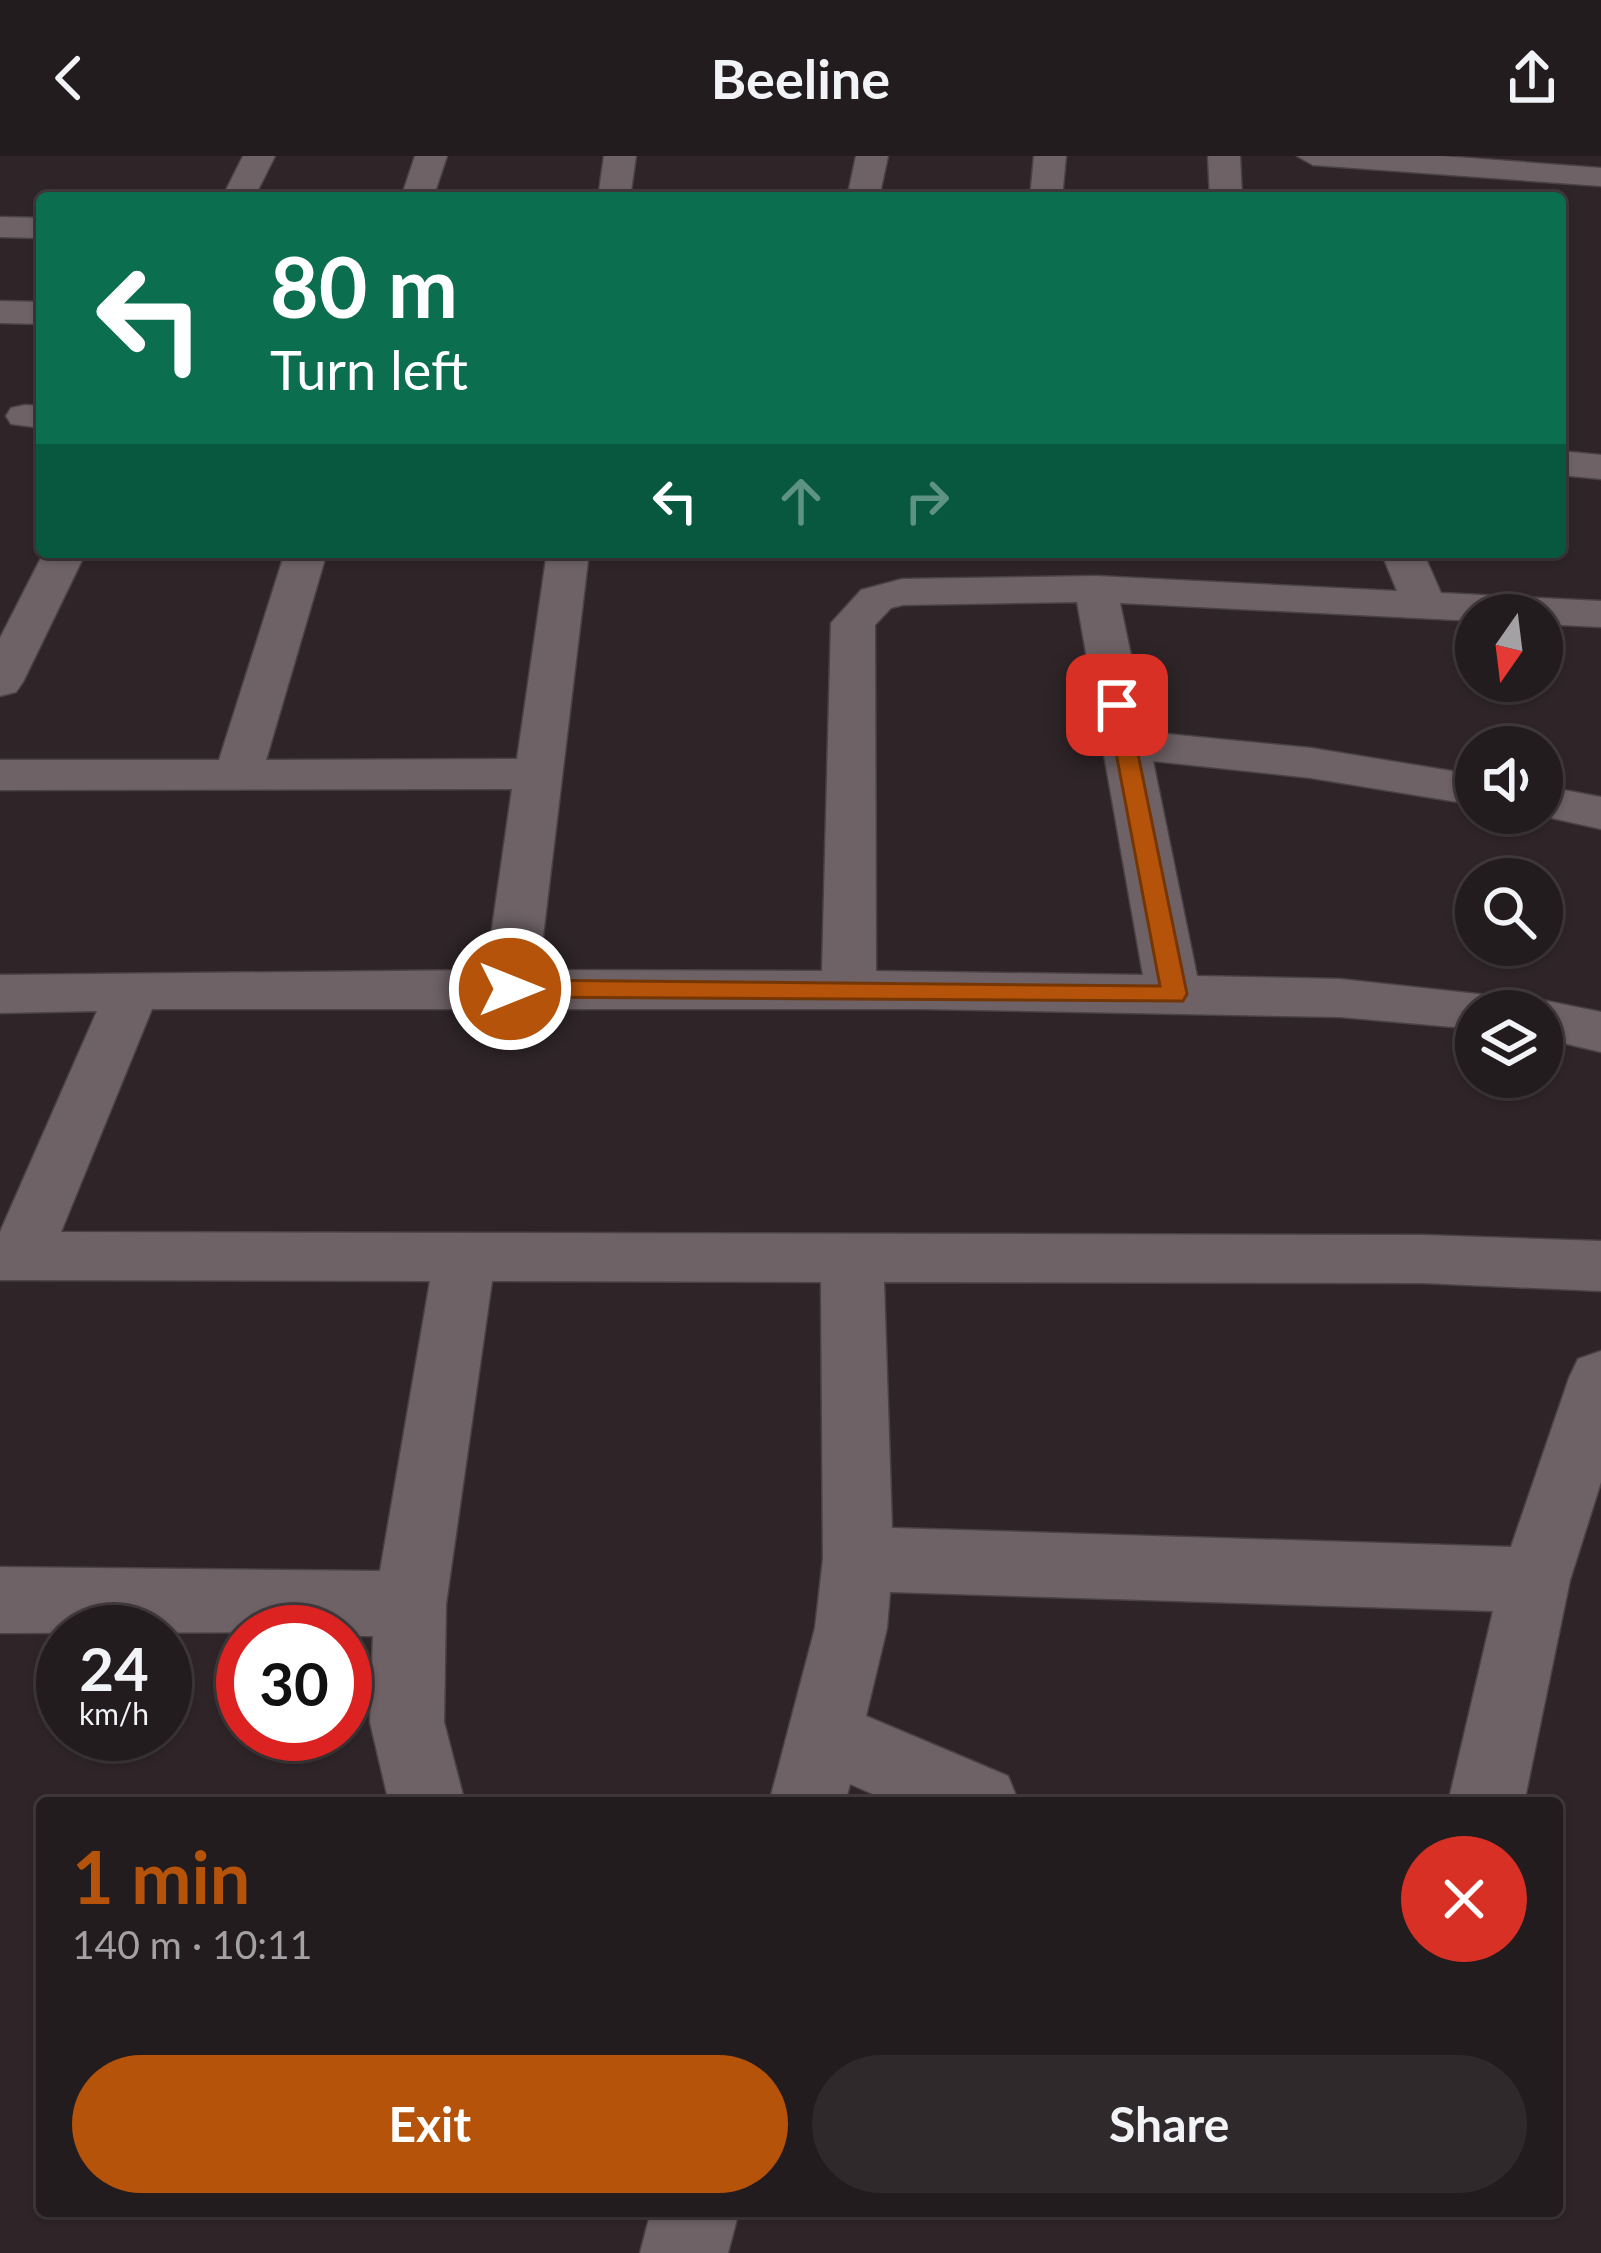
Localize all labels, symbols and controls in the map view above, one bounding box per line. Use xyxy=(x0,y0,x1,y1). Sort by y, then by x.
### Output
icon: back xyxy=(36,45,102,111)
icon: share xyxy=(1499,45,1565,111)
text: Beeline xyxy=(711,46,890,111)
text: 80 m xyxy=(270,235,458,336)
icon: left xyxy=(72,240,228,396)
text: Turn left xyxy=(270,337,468,402)
icon: left xyxy=(642,468,708,534)
icon: ahead xyxy=(768,468,834,534)
icon: right xyxy=(894,468,960,534)
north arrow xyxy=(1455,594,1563,702)
map controls xyxy=(1455,594,1563,1098)
pin xyxy=(1066,654,1168,756)
icon: arrive xyxy=(1084,672,1150,738)
button: sound xyxy=(1455,726,1563,834)
button: search xyxy=(1455,858,1563,966)
position arrow xyxy=(447,926,573,1052)
button: layers xyxy=(1455,990,1563,1098)
speed limit sign: 30 xyxy=(216,1605,372,1761)
text: 24 xyxy=(79,1632,149,1704)
text: km/h xyxy=(79,1695,149,1731)
text: 1 min xyxy=(72,1833,250,1919)
button: close xyxy=(1401,1836,1527,1962)
text: 140 m · 10:11 xyxy=(72,1921,312,1967)
button: Exit xyxy=(72,2055,788,2193)
button: Share xyxy=(812,2055,1527,2193)

